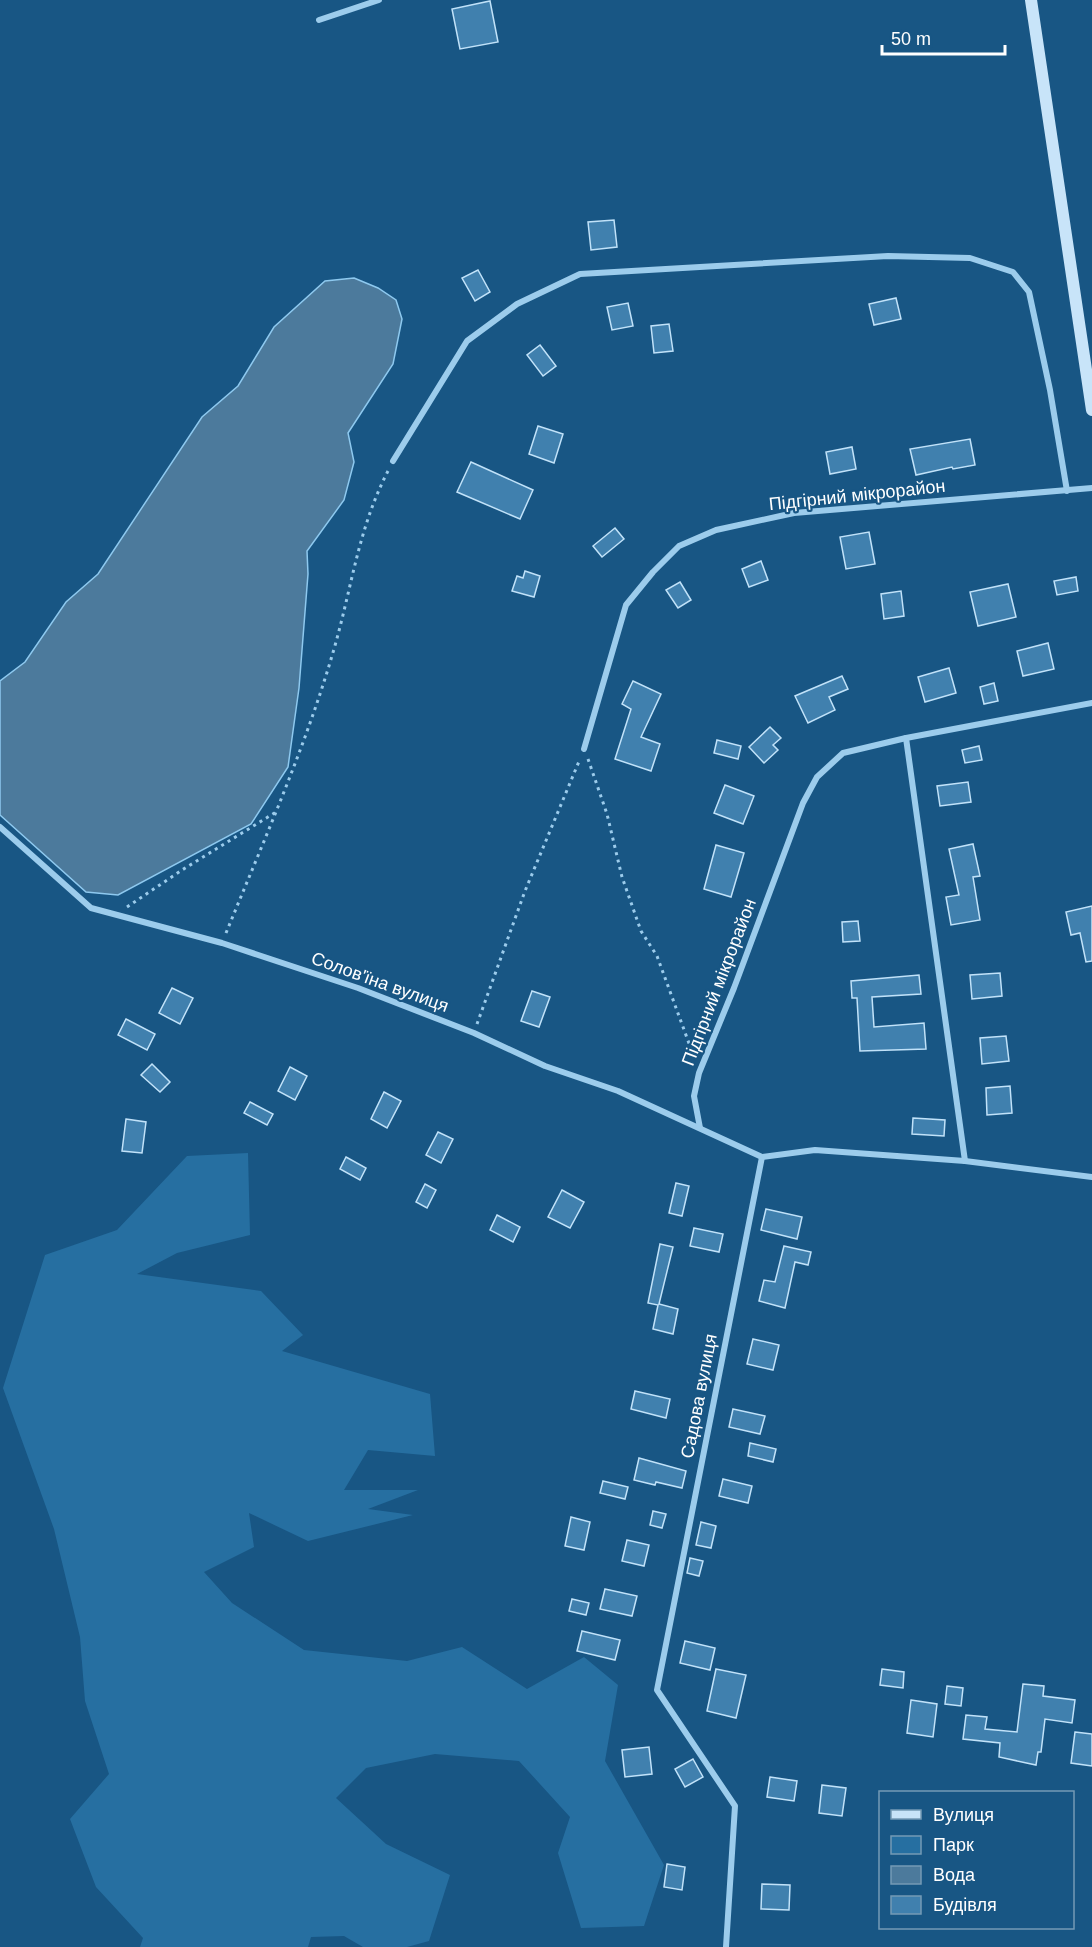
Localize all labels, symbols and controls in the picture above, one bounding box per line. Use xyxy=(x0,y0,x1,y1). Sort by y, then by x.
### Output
scale bar xyxy=(882,18,1005,56)
text: 50 m xyxy=(891,29,931,49)
street label: Підгірний мікрорайон xyxy=(768,476,946,514)
street label: Підгірний мікрорайон xyxy=(678,896,760,1068)
street label: Солов'їна вулиця xyxy=(309,948,451,1016)
street label: Садова вулиця xyxy=(677,1332,721,1460)
legend xyxy=(879,1791,1074,1929)
text: Вулиця xyxy=(933,1805,994,1825)
text: Парк xyxy=(933,1835,974,1855)
text: Вода xyxy=(933,1865,976,1885)
text: Будівля xyxy=(933,1895,997,1915)

